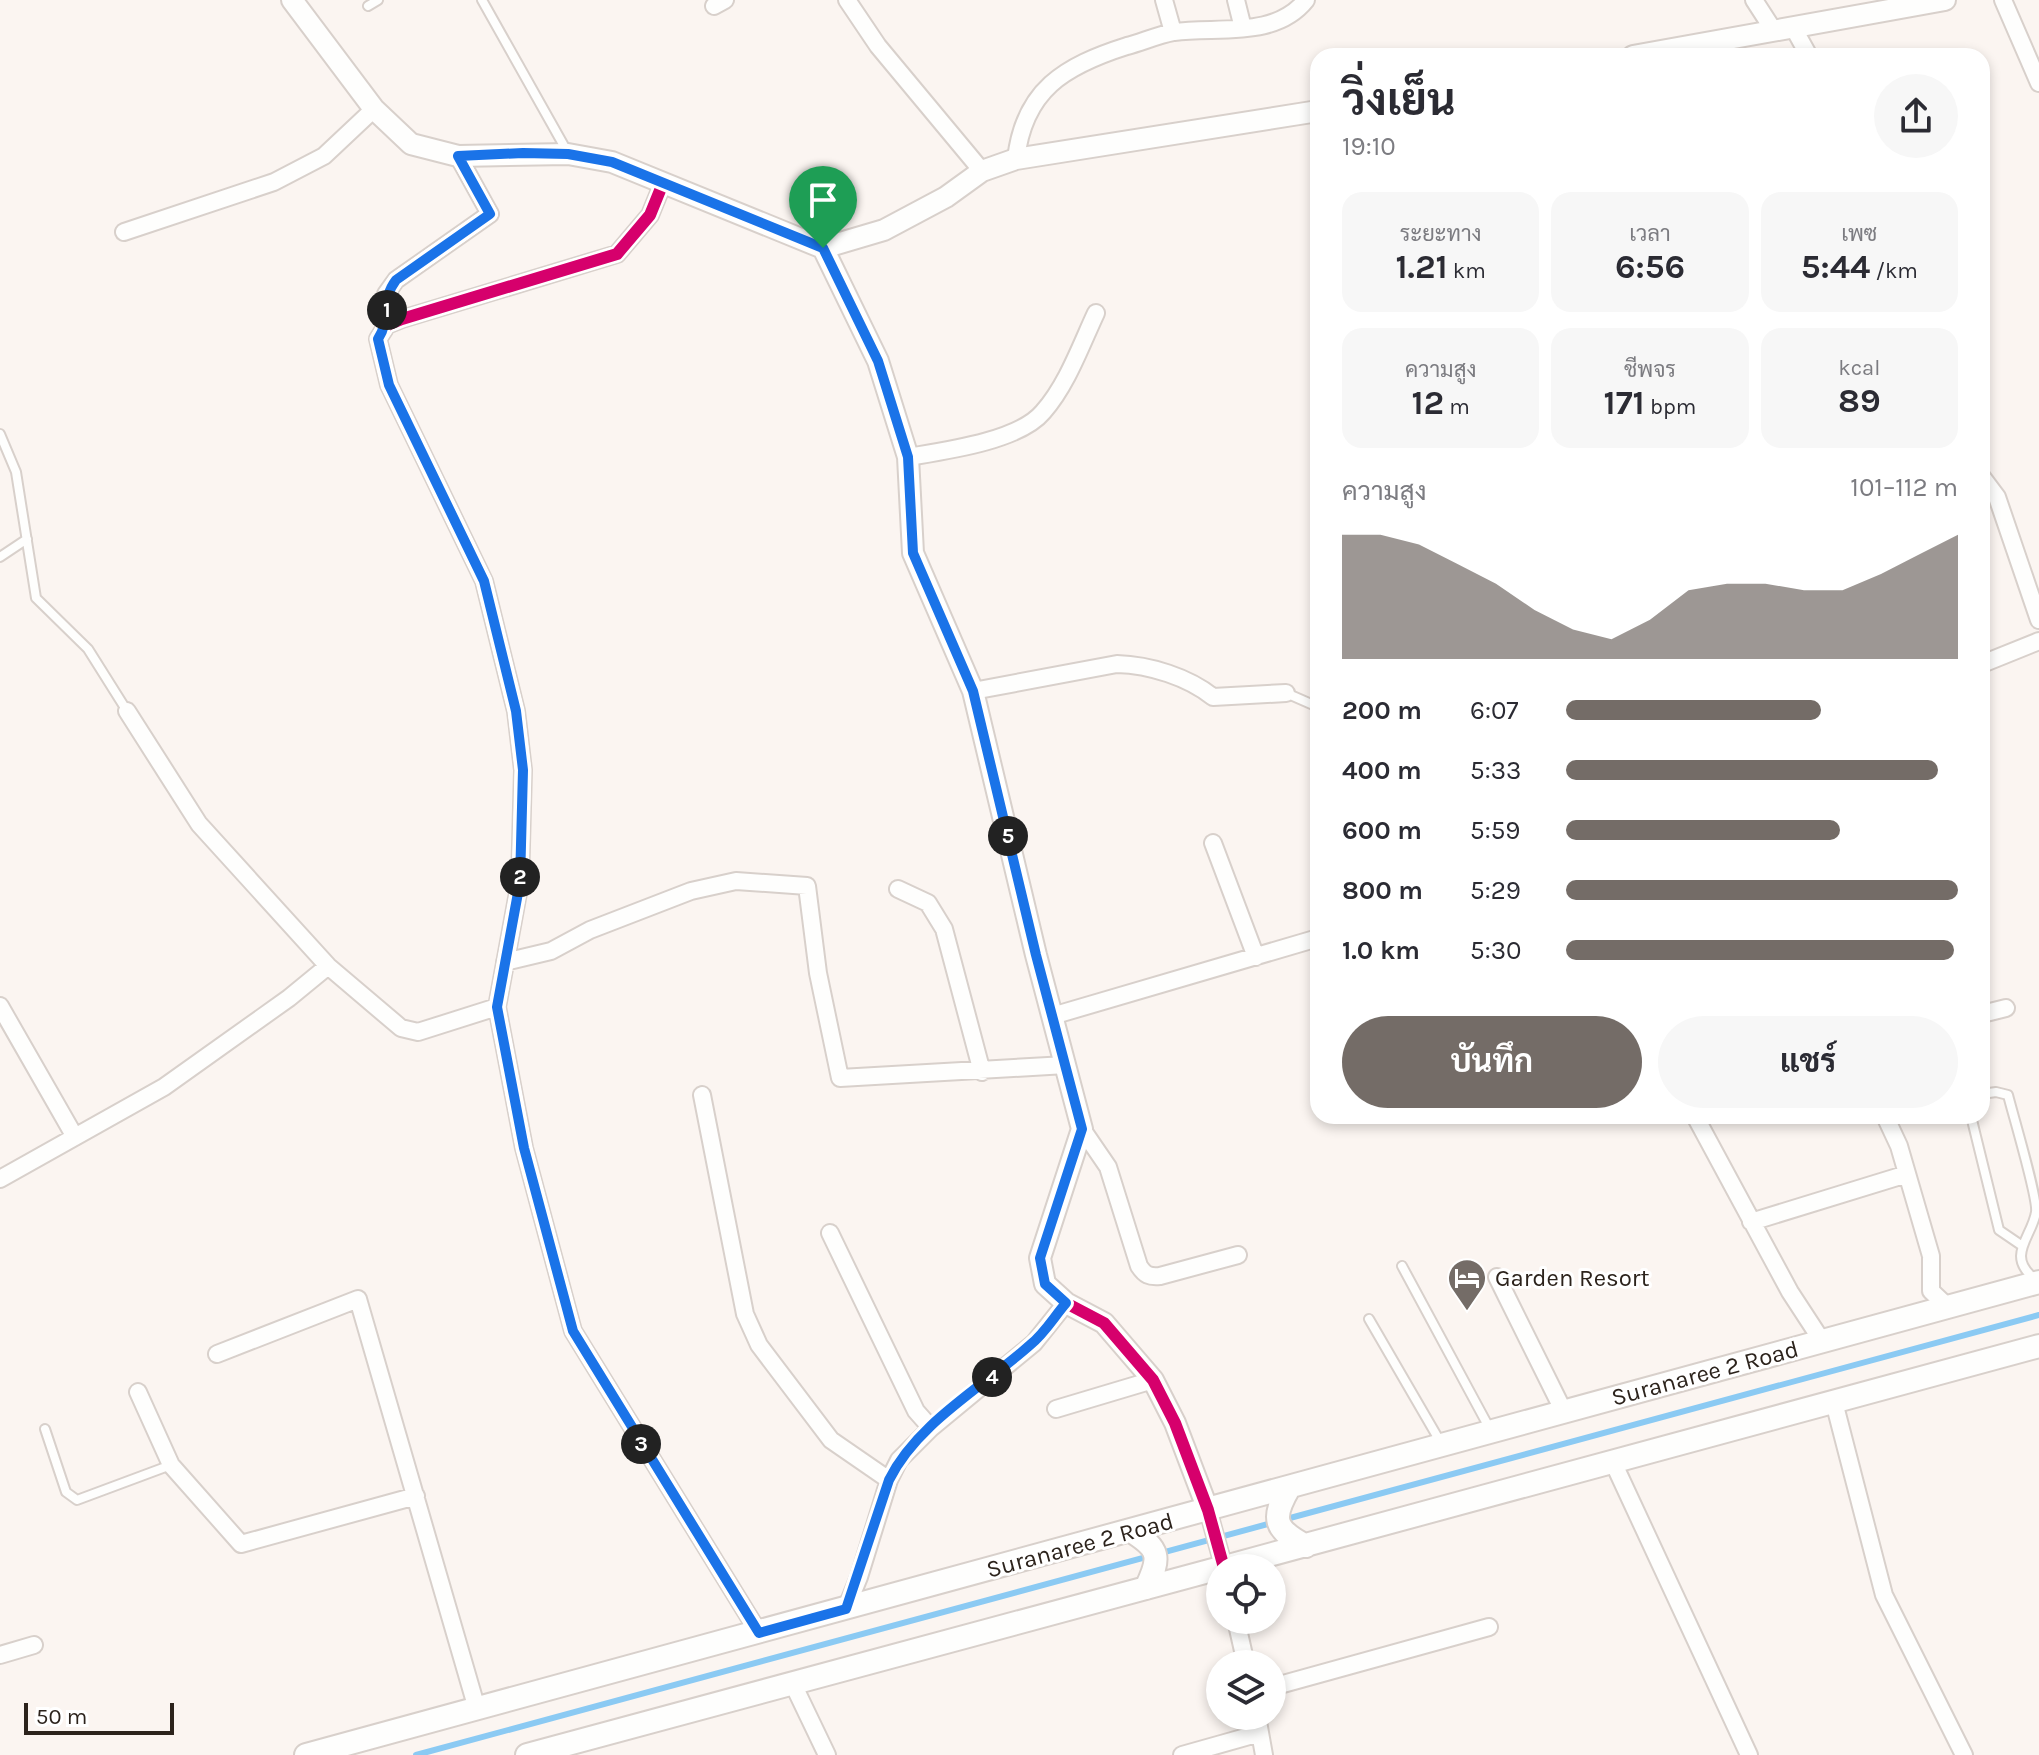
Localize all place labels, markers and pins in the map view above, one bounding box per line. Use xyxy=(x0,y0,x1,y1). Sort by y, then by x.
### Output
pin xyxy=(789,166,857,248)
pin: 1 xyxy=(367,290,407,330)
pin: 5 xyxy=(988,816,1028,856)
pin: 2 xyxy=(500,857,540,897)
hotel icon: Garden Resort xyxy=(1446,1257,1488,1312)
place label: Garden Resort xyxy=(1495,1264,1650,1292)
pin: 4 xyxy=(972,1357,1012,1397)
pin: 3 xyxy=(621,1424,661,1464)

